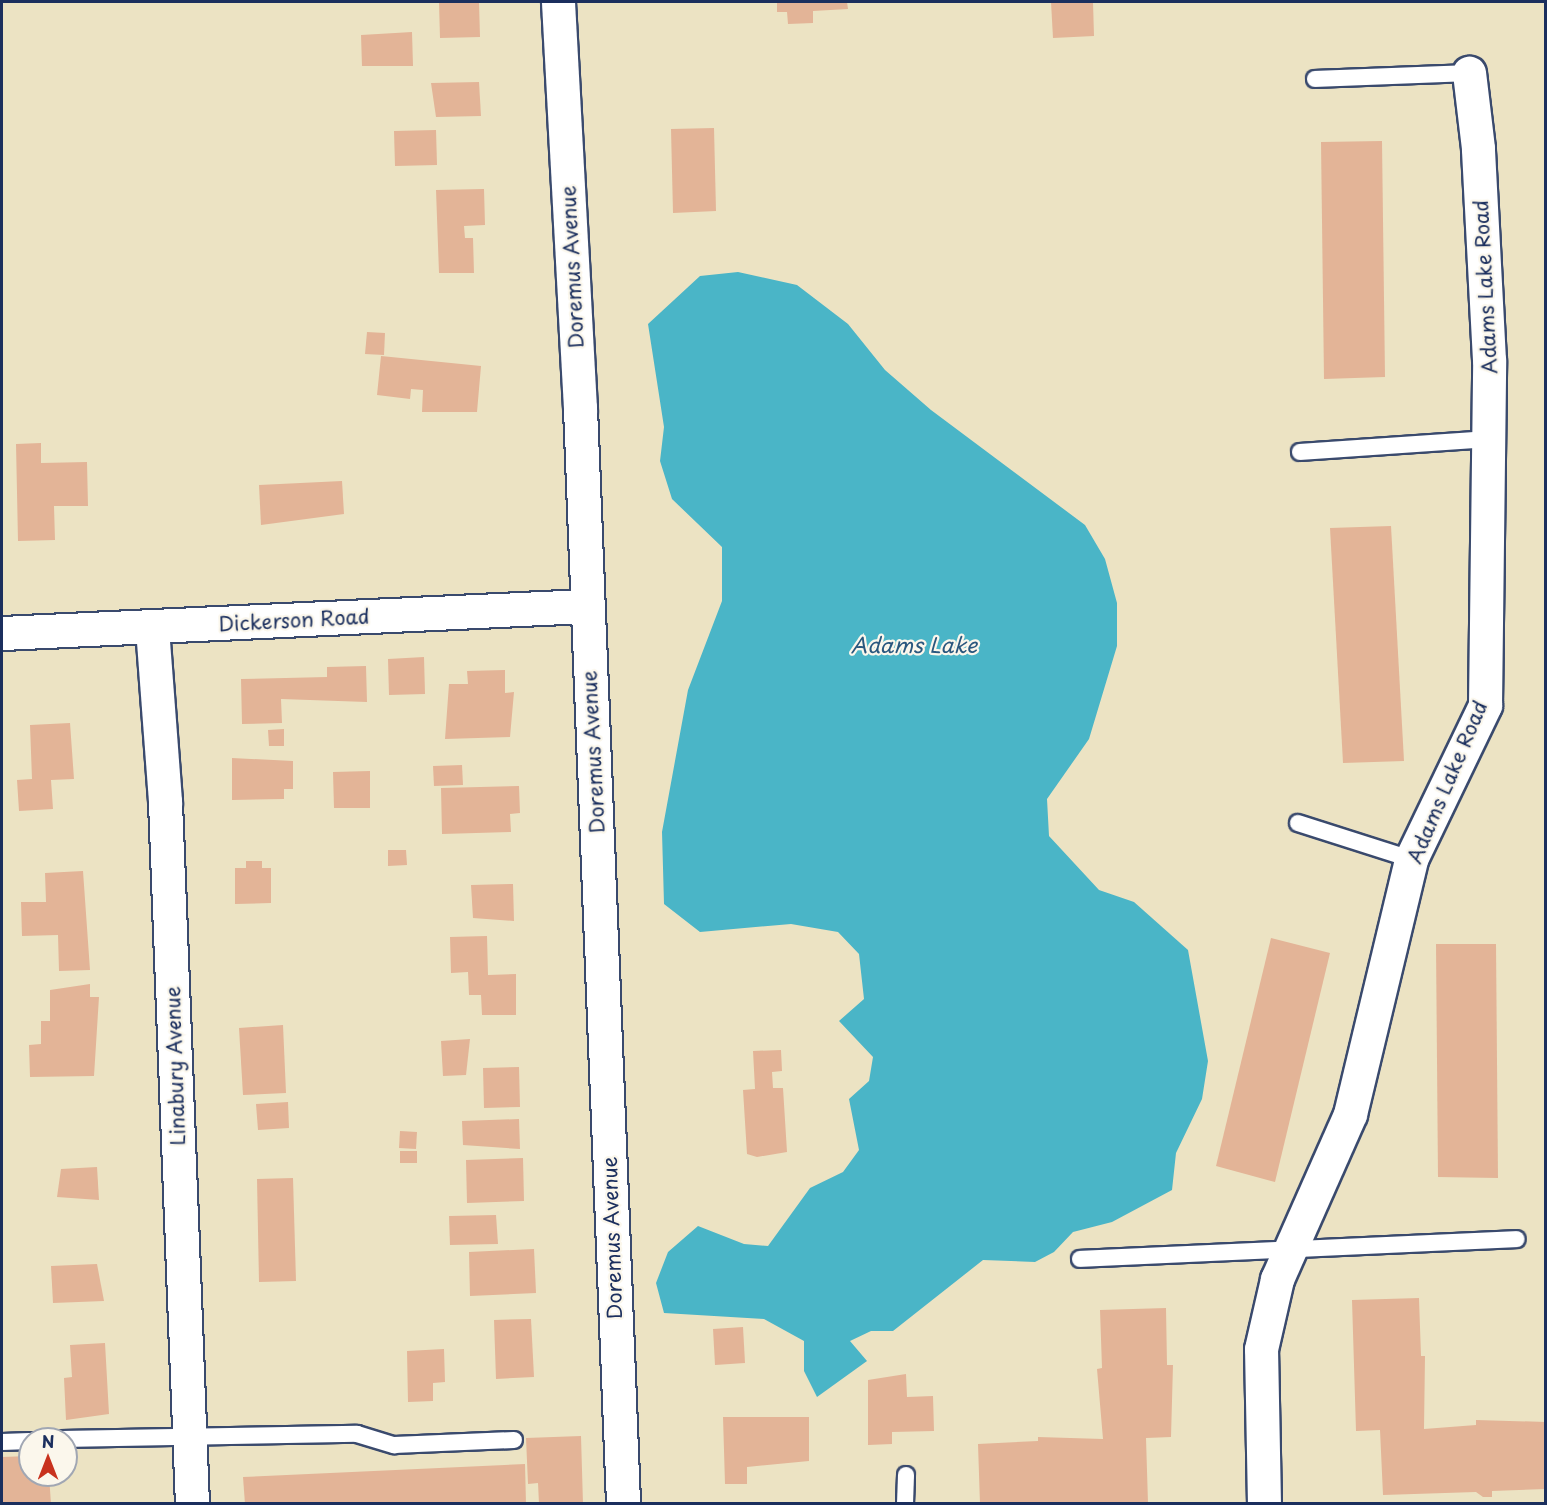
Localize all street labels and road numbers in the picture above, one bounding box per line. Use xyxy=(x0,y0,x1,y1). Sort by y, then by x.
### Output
street label: Doremus Avenue xyxy=(556,186,588,348)
street label: Adams Lake Road xyxy=(1468,199,1502,375)
street label: Dickerson Road xyxy=(219,604,369,636)
street label: Doremus Avenue xyxy=(577,671,609,833)
street label: Adams Lake Road xyxy=(1402,697,1492,867)
street label: Linabury Avenue xyxy=(160,986,190,1146)
street label: Doremus Avenue xyxy=(597,1157,627,1319)

